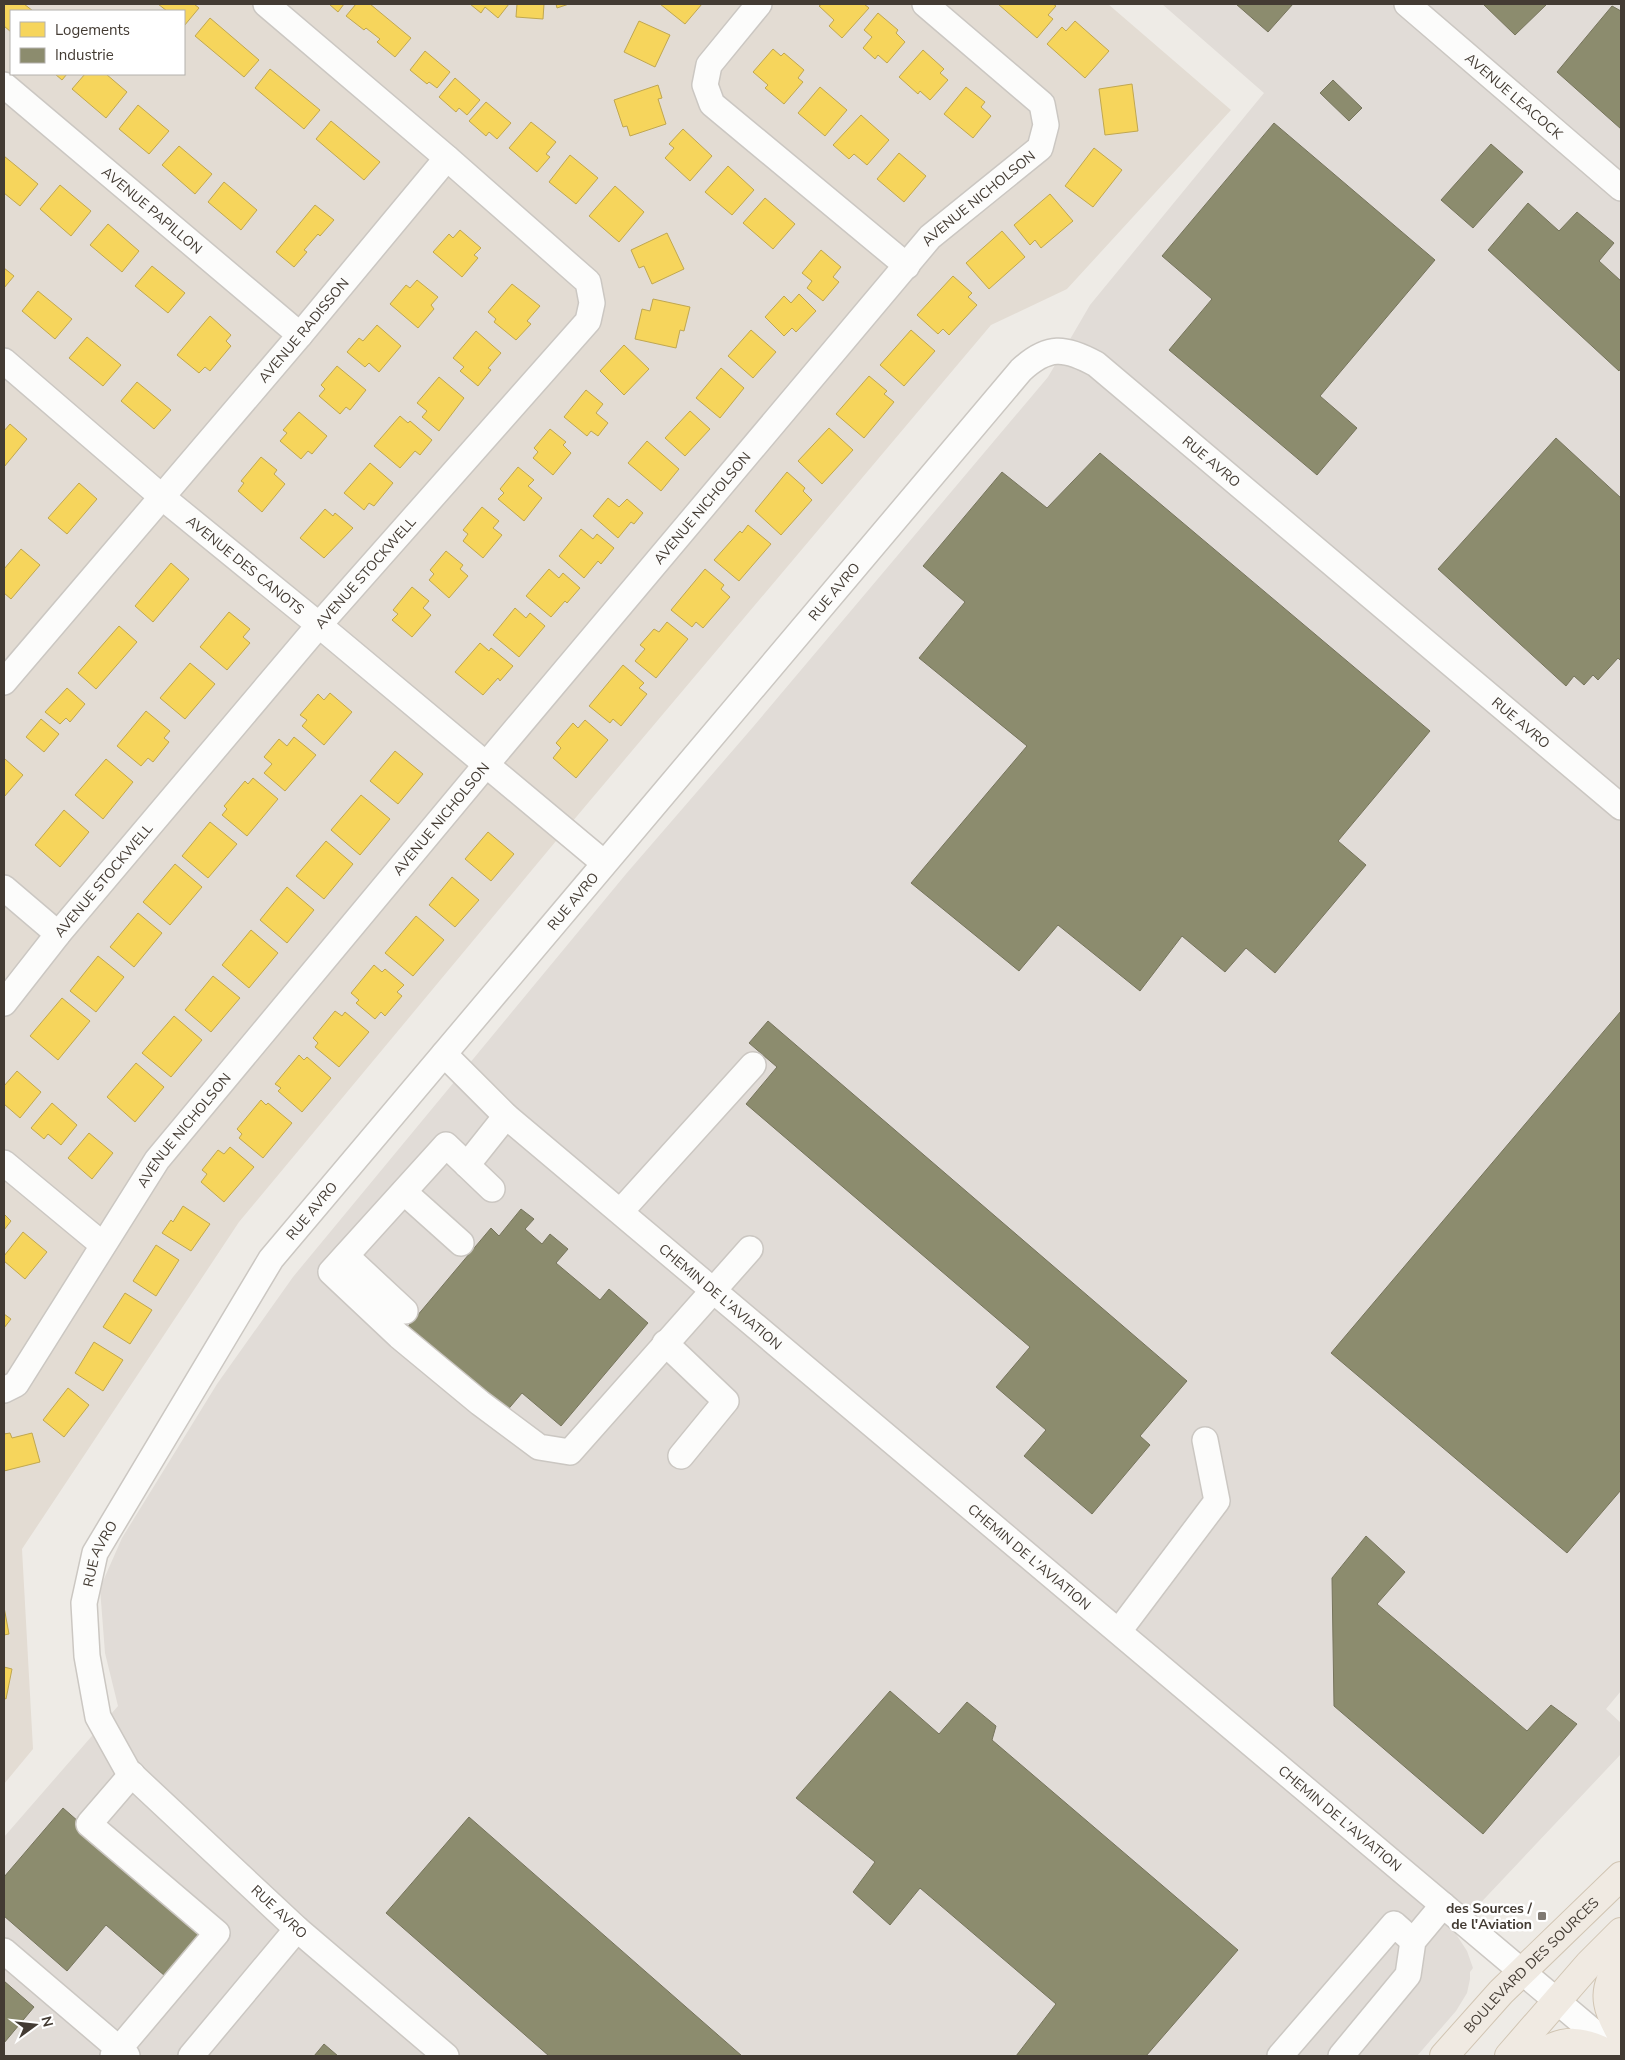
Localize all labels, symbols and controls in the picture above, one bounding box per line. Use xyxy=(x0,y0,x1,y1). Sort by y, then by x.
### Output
legend xyxy=(10,10,185,75)
text: Logements xyxy=(55,20,130,40)
text: Industrie xyxy=(55,45,114,65)
street label: AVENUE LEACOCK xyxy=(1461,49,1567,143)
street label: AVENUE NICHOLSON xyxy=(917,146,1039,250)
street label: AVENUE PAPILLON xyxy=(98,162,206,258)
street label: AVENUE RADISSON xyxy=(254,274,353,387)
street label: RUE AVRO xyxy=(1178,431,1245,491)
street label: AVENUE NICHOLSON xyxy=(649,448,755,568)
street label: AVENUE DES CANOTS xyxy=(182,511,309,619)
street label: AVENUE STOCKWELL xyxy=(311,512,420,633)
street label: RUE AVRO xyxy=(804,559,864,625)
street label: RUE AVRO xyxy=(1488,693,1554,753)
street label: AVENUE NICHOLSON xyxy=(388,758,494,879)
street label: AVENUE STOCKWELL xyxy=(50,819,157,941)
street label: RUE AVRO xyxy=(543,868,603,934)
street label: AVENUE NICHOLSON xyxy=(133,1069,235,1191)
street label: RUE AVRO xyxy=(282,1178,342,1244)
street label: CHEMIN DE L'AVIATION xyxy=(655,1239,786,1354)
street label: CHEMIN DE L'AVIATION xyxy=(964,1499,1095,1614)
street label: RUE AVRO xyxy=(78,1517,122,1589)
street label: CHEMIN DE L'AVIATION xyxy=(1274,1761,1406,1876)
street label: RUE AVRO xyxy=(247,1881,311,1943)
street label: BOULEVARD DES SOURCES xyxy=(1459,1893,1603,2037)
place label: des Sources / de l'Aviation xyxy=(1446,1899,1533,1934)
marker: des Sources / de l'Aviation xyxy=(1536,1910,1548,1922)
north arrow xyxy=(10,2000,60,2050)
text: N xyxy=(37,2014,58,2029)

